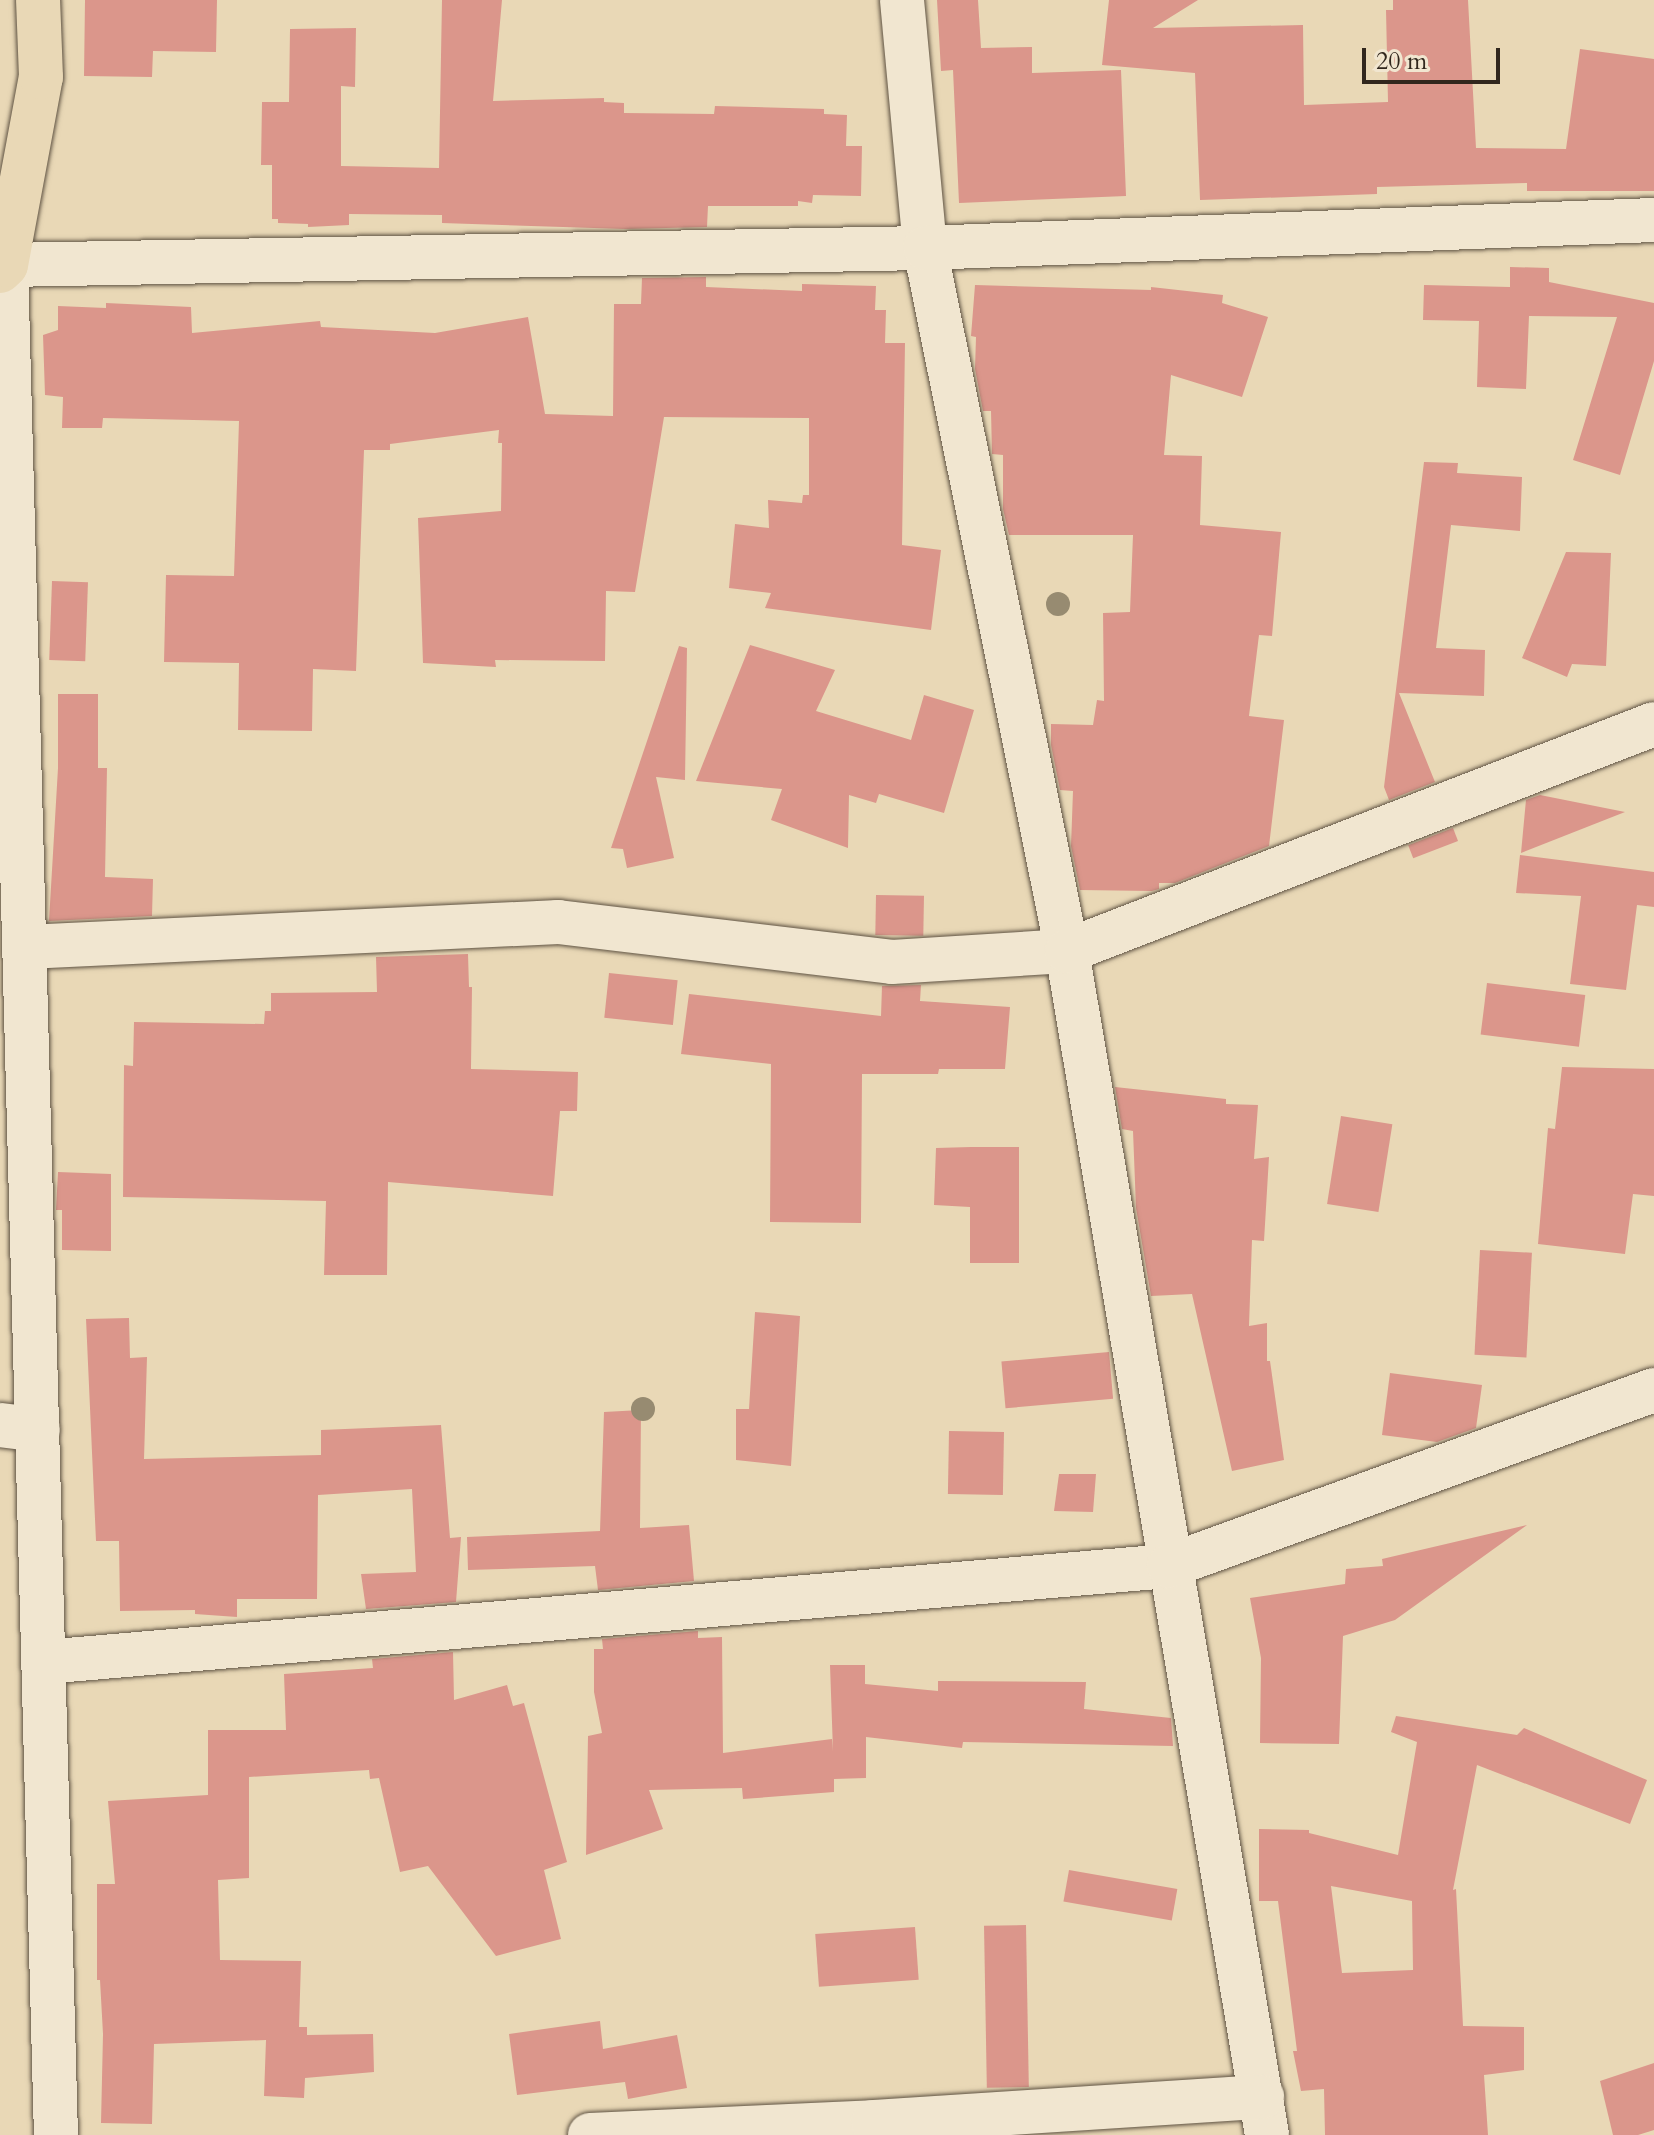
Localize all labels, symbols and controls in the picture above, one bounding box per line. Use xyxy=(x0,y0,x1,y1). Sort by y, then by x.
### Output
scale bar xyxy=(1366,32,1504,82)
text: 20 m xyxy=(1376,45,1427,78)

